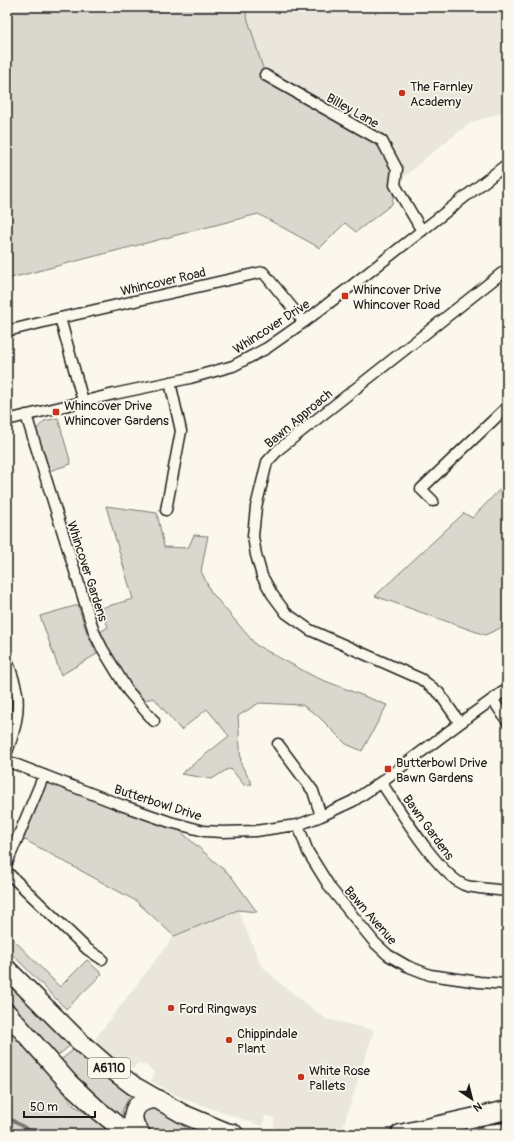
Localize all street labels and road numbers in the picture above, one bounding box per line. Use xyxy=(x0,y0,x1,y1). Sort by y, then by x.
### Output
street label: Billey Lane xyxy=(324,90,382,132)
street label: Whincover Road xyxy=(119,264,207,300)
street label: Whincover Drive xyxy=(230,296,313,357)
street label: Bawn Approach xyxy=(262,386,336,452)
street label: Whincover Gardens xyxy=(63,519,111,624)
street label: Butterbowl Drive xyxy=(112,781,204,825)
street label: Bawn Gardens xyxy=(399,792,457,864)
street label: Bawn Avenue xyxy=(340,883,400,949)
road number: A6110 xyxy=(88,1058,130,1078)

